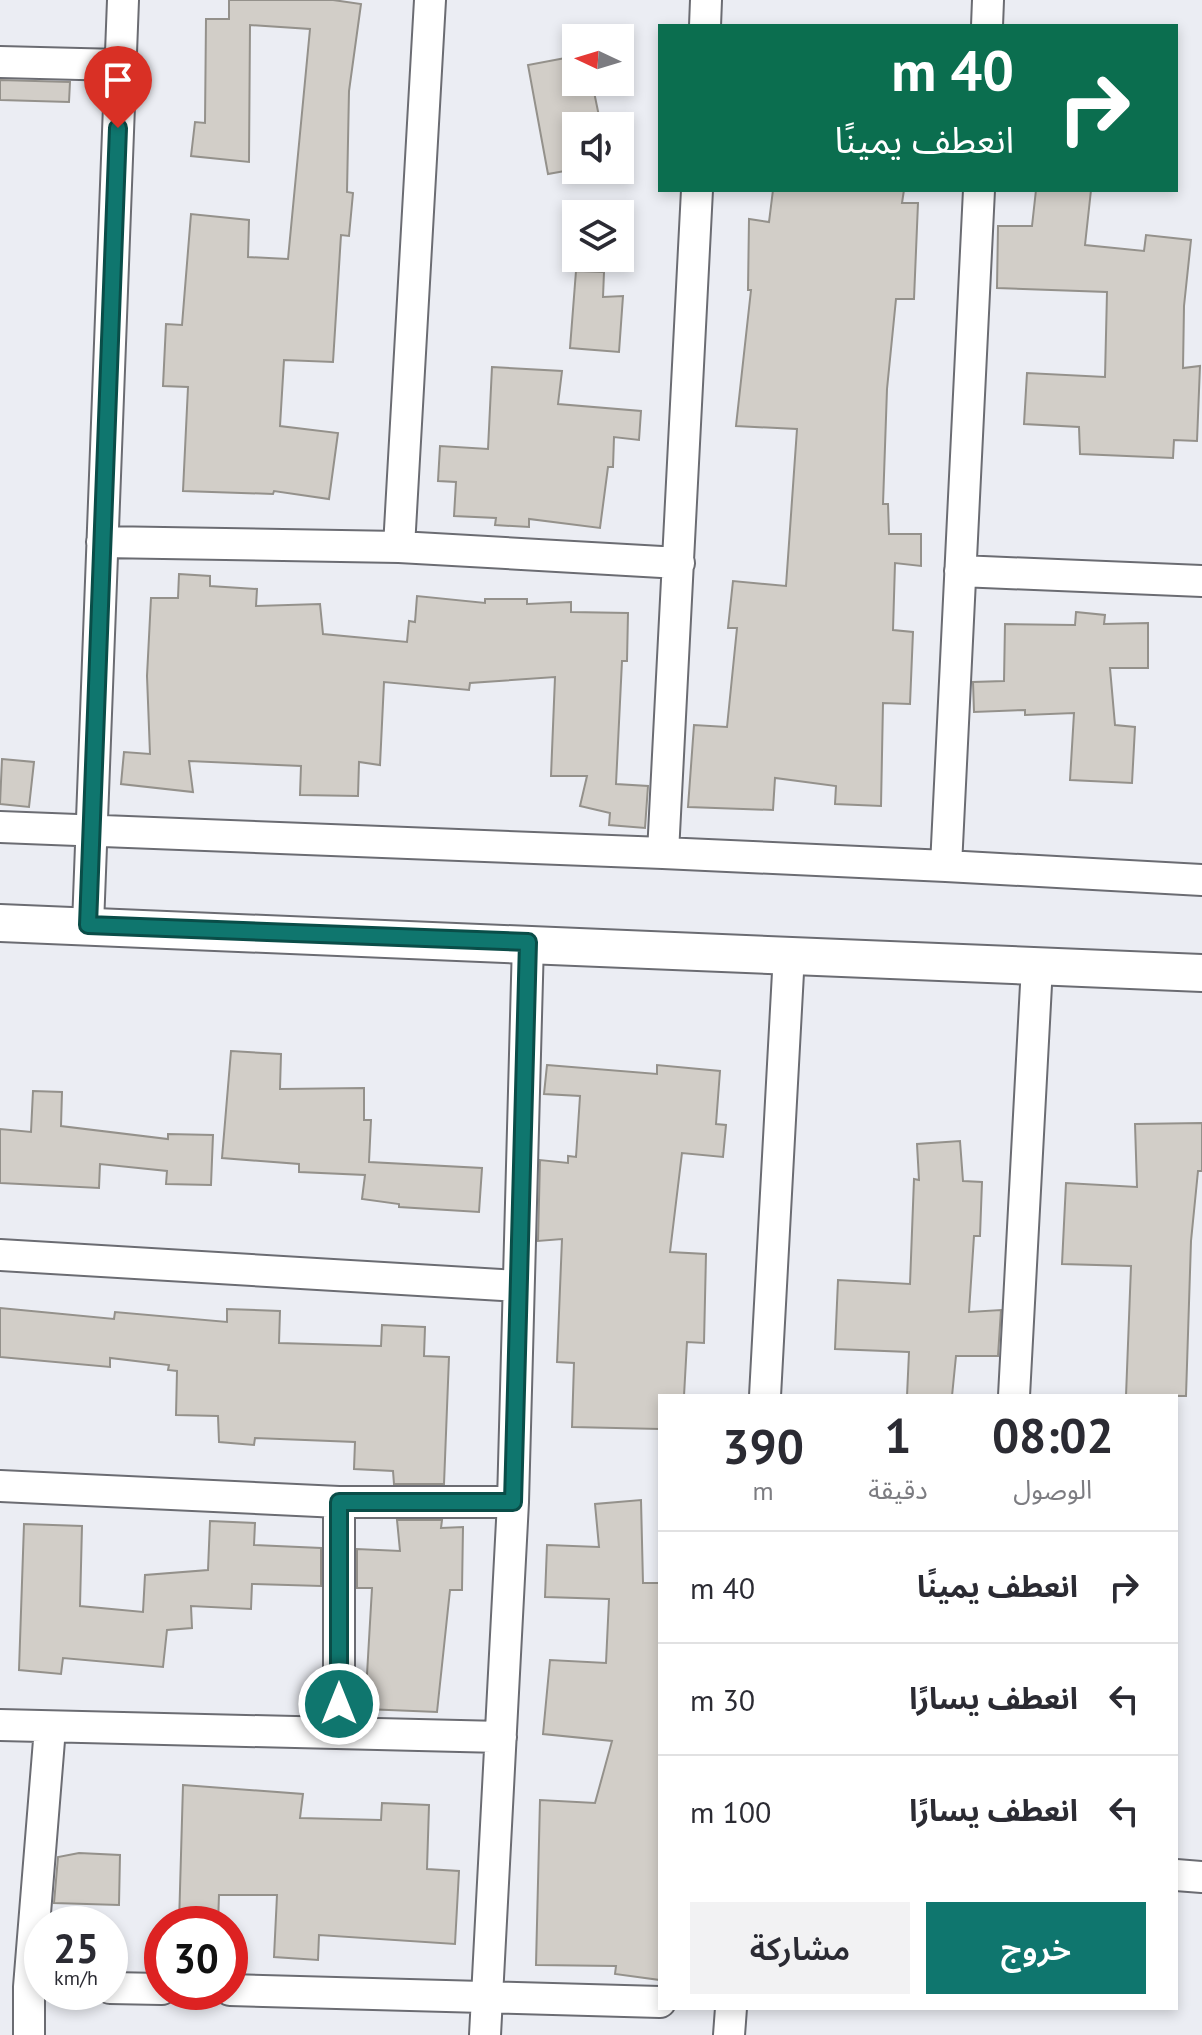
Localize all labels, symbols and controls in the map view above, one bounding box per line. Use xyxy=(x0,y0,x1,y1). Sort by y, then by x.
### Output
north arrow xyxy=(562,24,634,96)
map controls xyxy=(562,24,634,272)
text: 40 m xyxy=(891,34,1014,106)
pin xyxy=(84,46,152,128)
icon: right xyxy=(1042,56,1146,160)
icon: arrive xyxy=(96,58,140,102)
button: sound xyxy=(562,112,634,184)
text: انعطف يمينًا xyxy=(834,116,1014,163)
button: layers xyxy=(562,200,634,272)
text: 1 xyxy=(884,1404,912,1466)
text: 08:02 xyxy=(992,1404,1114,1466)
text: 390 xyxy=(722,1415,804,1477)
text: دقيقة xyxy=(868,1473,928,1506)
text: الوصول xyxy=(1013,1473,1092,1506)
text: m xyxy=(753,1474,774,1507)
icon: right xyxy=(1102,1565,1146,1609)
text: انعطف يمينًا xyxy=(917,1566,1078,1605)
text: 40 m xyxy=(690,1568,755,1607)
position arrow xyxy=(297,1662,381,1746)
icon: left xyxy=(1102,1677,1146,1721)
text: انعطف يسارًا xyxy=(909,1678,1078,1717)
text: 30 m xyxy=(690,1680,755,1719)
icon: left xyxy=(1102,1789,1146,1833)
text: انعطف يسارًا xyxy=(909,1790,1078,1829)
text: 100 m xyxy=(690,1792,771,1831)
button: مشاركة xyxy=(690,1902,910,1994)
button: خروج xyxy=(926,1902,1146,1994)
speed limit sign: 30 xyxy=(144,1906,248,2010)
text: 25 xyxy=(53,1922,99,1974)
text: km/h xyxy=(54,1965,98,1991)

